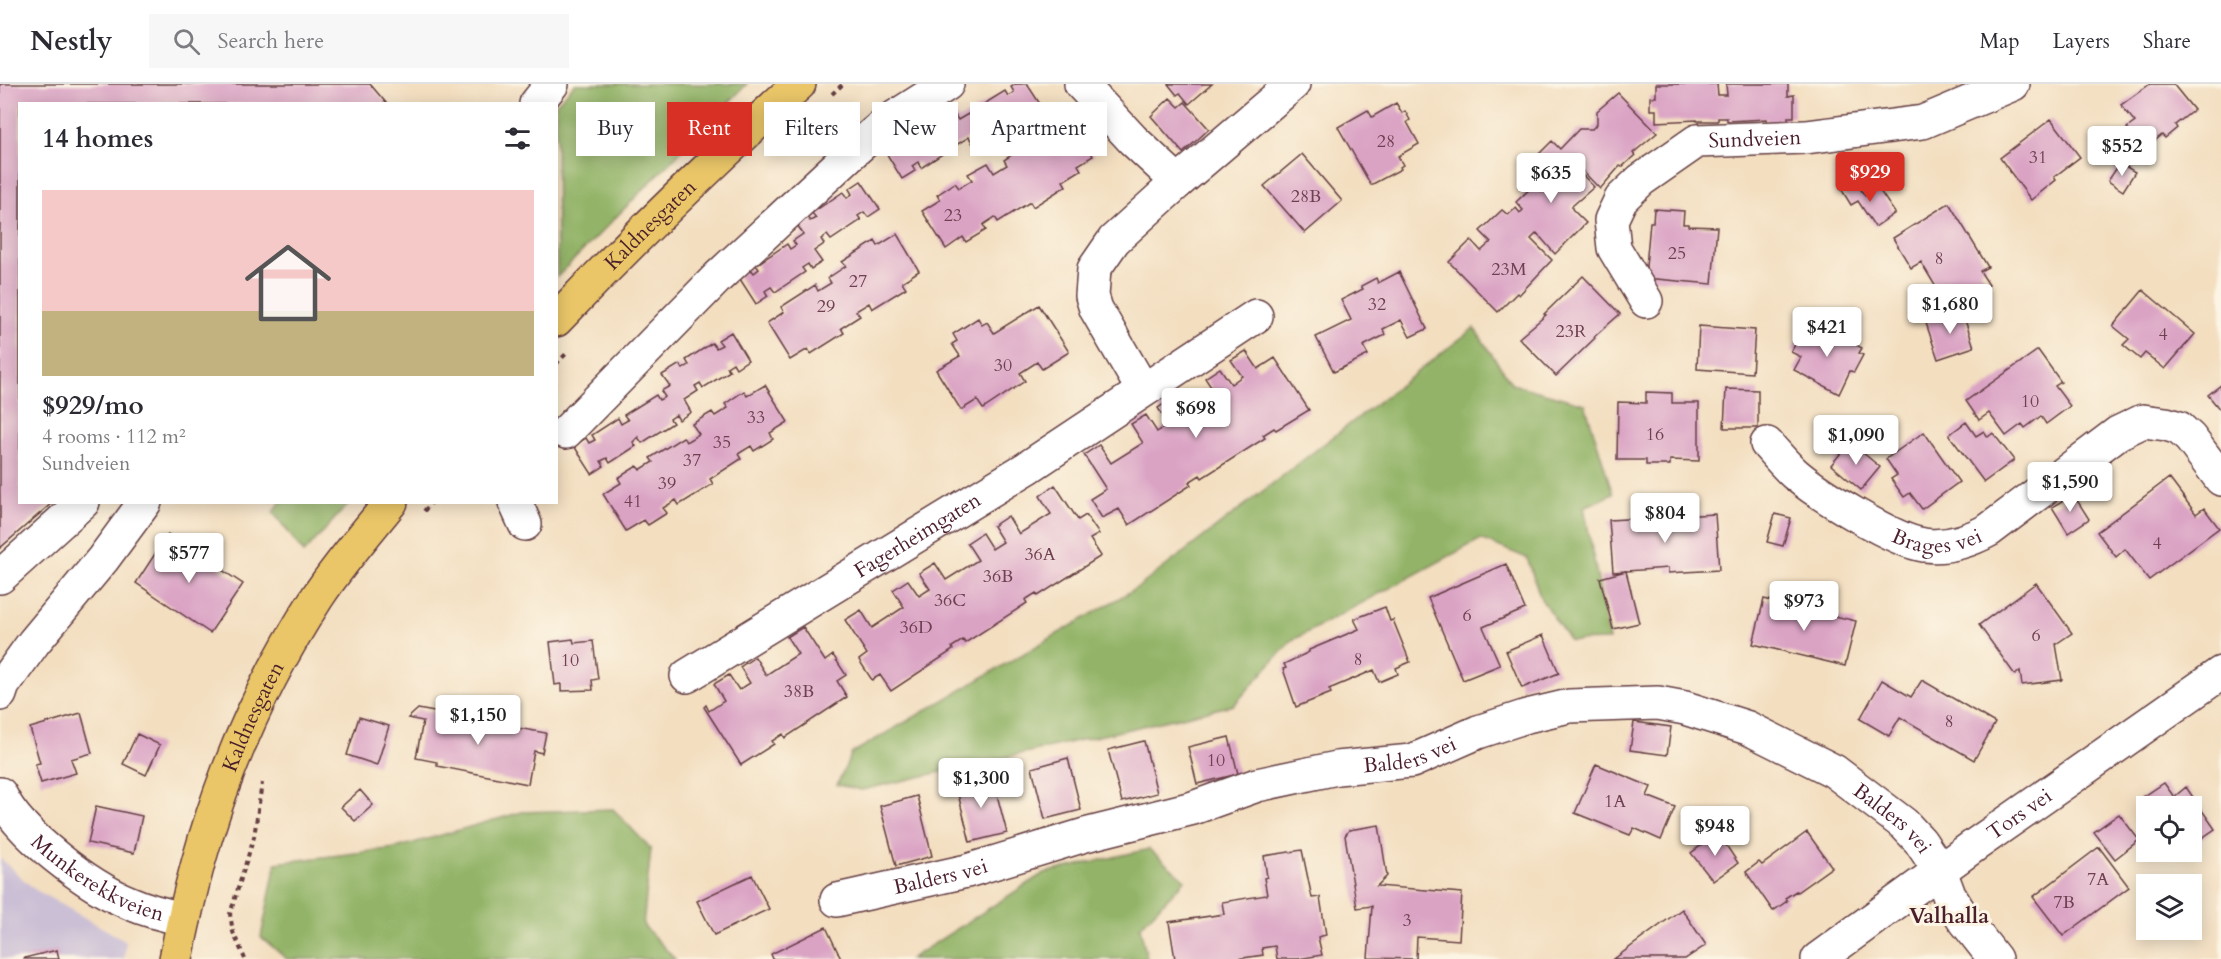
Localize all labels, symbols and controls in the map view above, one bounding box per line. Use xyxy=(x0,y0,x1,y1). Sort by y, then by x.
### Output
search box xyxy=(149,14,569,68)
text: Nestly xyxy=(30,22,113,60)
icon: search xyxy=(170,25,203,58)
text: Search here xyxy=(218,26,324,56)
text: Map xyxy=(1980,27,2020,56)
text: Layers xyxy=(2053,27,2110,56)
text: Share xyxy=(2143,27,2191,56)
chip: Buy xyxy=(576,102,655,156)
chip: Rent xyxy=(667,102,752,156)
chip: Filters xyxy=(764,102,860,156)
chip: New xyxy=(872,102,958,156)
chip: Apartment xyxy=(970,102,1107,156)
text: 14 homes xyxy=(42,121,153,156)
icon: filters xyxy=(501,122,534,155)
street label: Sundveien xyxy=(1708,123,1802,156)
pin: $552 xyxy=(2086,126,2158,177)
house number: 28 xyxy=(1377,129,1395,154)
text: $552 xyxy=(2102,132,2142,159)
house number: 31 xyxy=(2029,145,2047,170)
pin: $929 xyxy=(1834,152,1906,203)
pin: $635 xyxy=(1515,153,1587,204)
text: $929 xyxy=(1850,158,1890,185)
text: $635 xyxy=(1531,159,1571,186)
street label: Kaldnesgaten xyxy=(598,173,703,277)
house number: 28B xyxy=(1291,184,1321,209)
house number: 23 xyxy=(944,203,962,228)
icon: home xyxy=(234,229,342,337)
house number: 25 xyxy=(1668,241,1686,266)
house number: 8 xyxy=(1934,246,1944,271)
house number: 23M xyxy=(1491,257,1527,282)
house number: 27 xyxy=(849,269,867,294)
pin: $1,680 xyxy=(1901,284,1999,335)
text: $1,680 xyxy=(1921,290,1979,317)
house number: 32 xyxy=(1368,292,1386,317)
house number: 29 xyxy=(817,294,835,319)
pin: $421 xyxy=(1791,307,1863,358)
text: $421 xyxy=(1807,313,1847,340)
house number: 23R xyxy=(1556,319,1587,344)
house number: 4 xyxy=(2158,322,2168,347)
house number: 30 xyxy=(994,353,1012,378)
text: $929/mo xyxy=(42,388,144,423)
pin: $698 xyxy=(1160,388,1232,439)
house number: 10 xyxy=(2021,389,2039,414)
text: $698 xyxy=(1176,394,1216,421)
house number: 33 xyxy=(747,405,765,430)
pin: $1,090 xyxy=(1807,415,1905,466)
text: $1,090 xyxy=(1827,421,1885,448)
house number: 16 xyxy=(1646,422,1664,447)
text: 4 rooms · 112 m² xyxy=(42,423,186,450)
house number: 35 xyxy=(713,430,731,455)
house number: 37 xyxy=(683,448,701,473)
text: Sundveien xyxy=(42,450,130,477)
pin: $1,590 xyxy=(2021,462,2119,513)
text: $1,590 xyxy=(2041,468,2099,495)
house number: 39 xyxy=(658,471,676,496)
street label: Fagerheimgaten xyxy=(849,486,987,585)
house number: 41 xyxy=(624,489,642,514)
pin: $804 xyxy=(1629,493,1701,544)
text: $804 xyxy=(1645,499,1685,526)
street label: Brages vei xyxy=(1887,522,1987,561)
house number: 4 xyxy=(2152,531,2162,556)
pin: $577 xyxy=(153,533,225,584)
text: $577 xyxy=(169,539,209,566)
house number: 36A xyxy=(1024,542,1056,567)
house number: 36B xyxy=(983,564,1013,589)
pin: $973 xyxy=(1768,581,1840,632)
text: $973 xyxy=(1784,587,1824,614)
house number: 36C xyxy=(934,588,966,613)
house number: 6 xyxy=(1462,603,1472,628)
house number: 36D xyxy=(899,615,933,640)
house number: 6 xyxy=(2031,623,2041,648)
house number: 8 xyxy=(1353,647,1363,672)
house number: 10 xyxy=(561,648,579,673)
street label: Kaldnesgaten xyxy=(215,656,291,776)
house number: 38B xyxy=(784,679,814,704)
pin: $1,150 xyxy=(429,695,527,746)
text: $1,150 xyxy=(449,701,507,728)
house number: 8 xyxy=(1944,709,1954,734)
street label: Balders vei xyxy=(1362,729,1461,780)
house number: 10 xyxy=(1207,748,1225,773)
pin: $1,300 xyxy=(932,758,1030,809)
text: $1,300 xyxy=(952,764,1010,791)
street label: Balders vei xyxy=(1847,776,1938,860)
street label: Tors vei xyxy=(1981,782,2058,847)
house number: 1A xyxy=(1604,789,1626,814)
map controls xyxy=(2136,796,2202,940)
button: locate xyxy=(2136,796,2202,862)
pin: $948 xyxy=(1679,806,1751,857)
text: $948 xyxy=(1695,812,1735,839)
street label: Munkerekkveien xyxy=(24,828,167,929)
street label: Balders vei xyxy=(891,852,991,902)
house number: 7A xyxy=(2087,867,2109,892)
button: layers xyxy=(2136,874,2202,940)
house number: 7B xyxy=(2053,890,2075,915)
district label: Valhalla xyxy=(1909,901,1989,931)
house number: 3 xyxy=(1402,908,1412,933)

